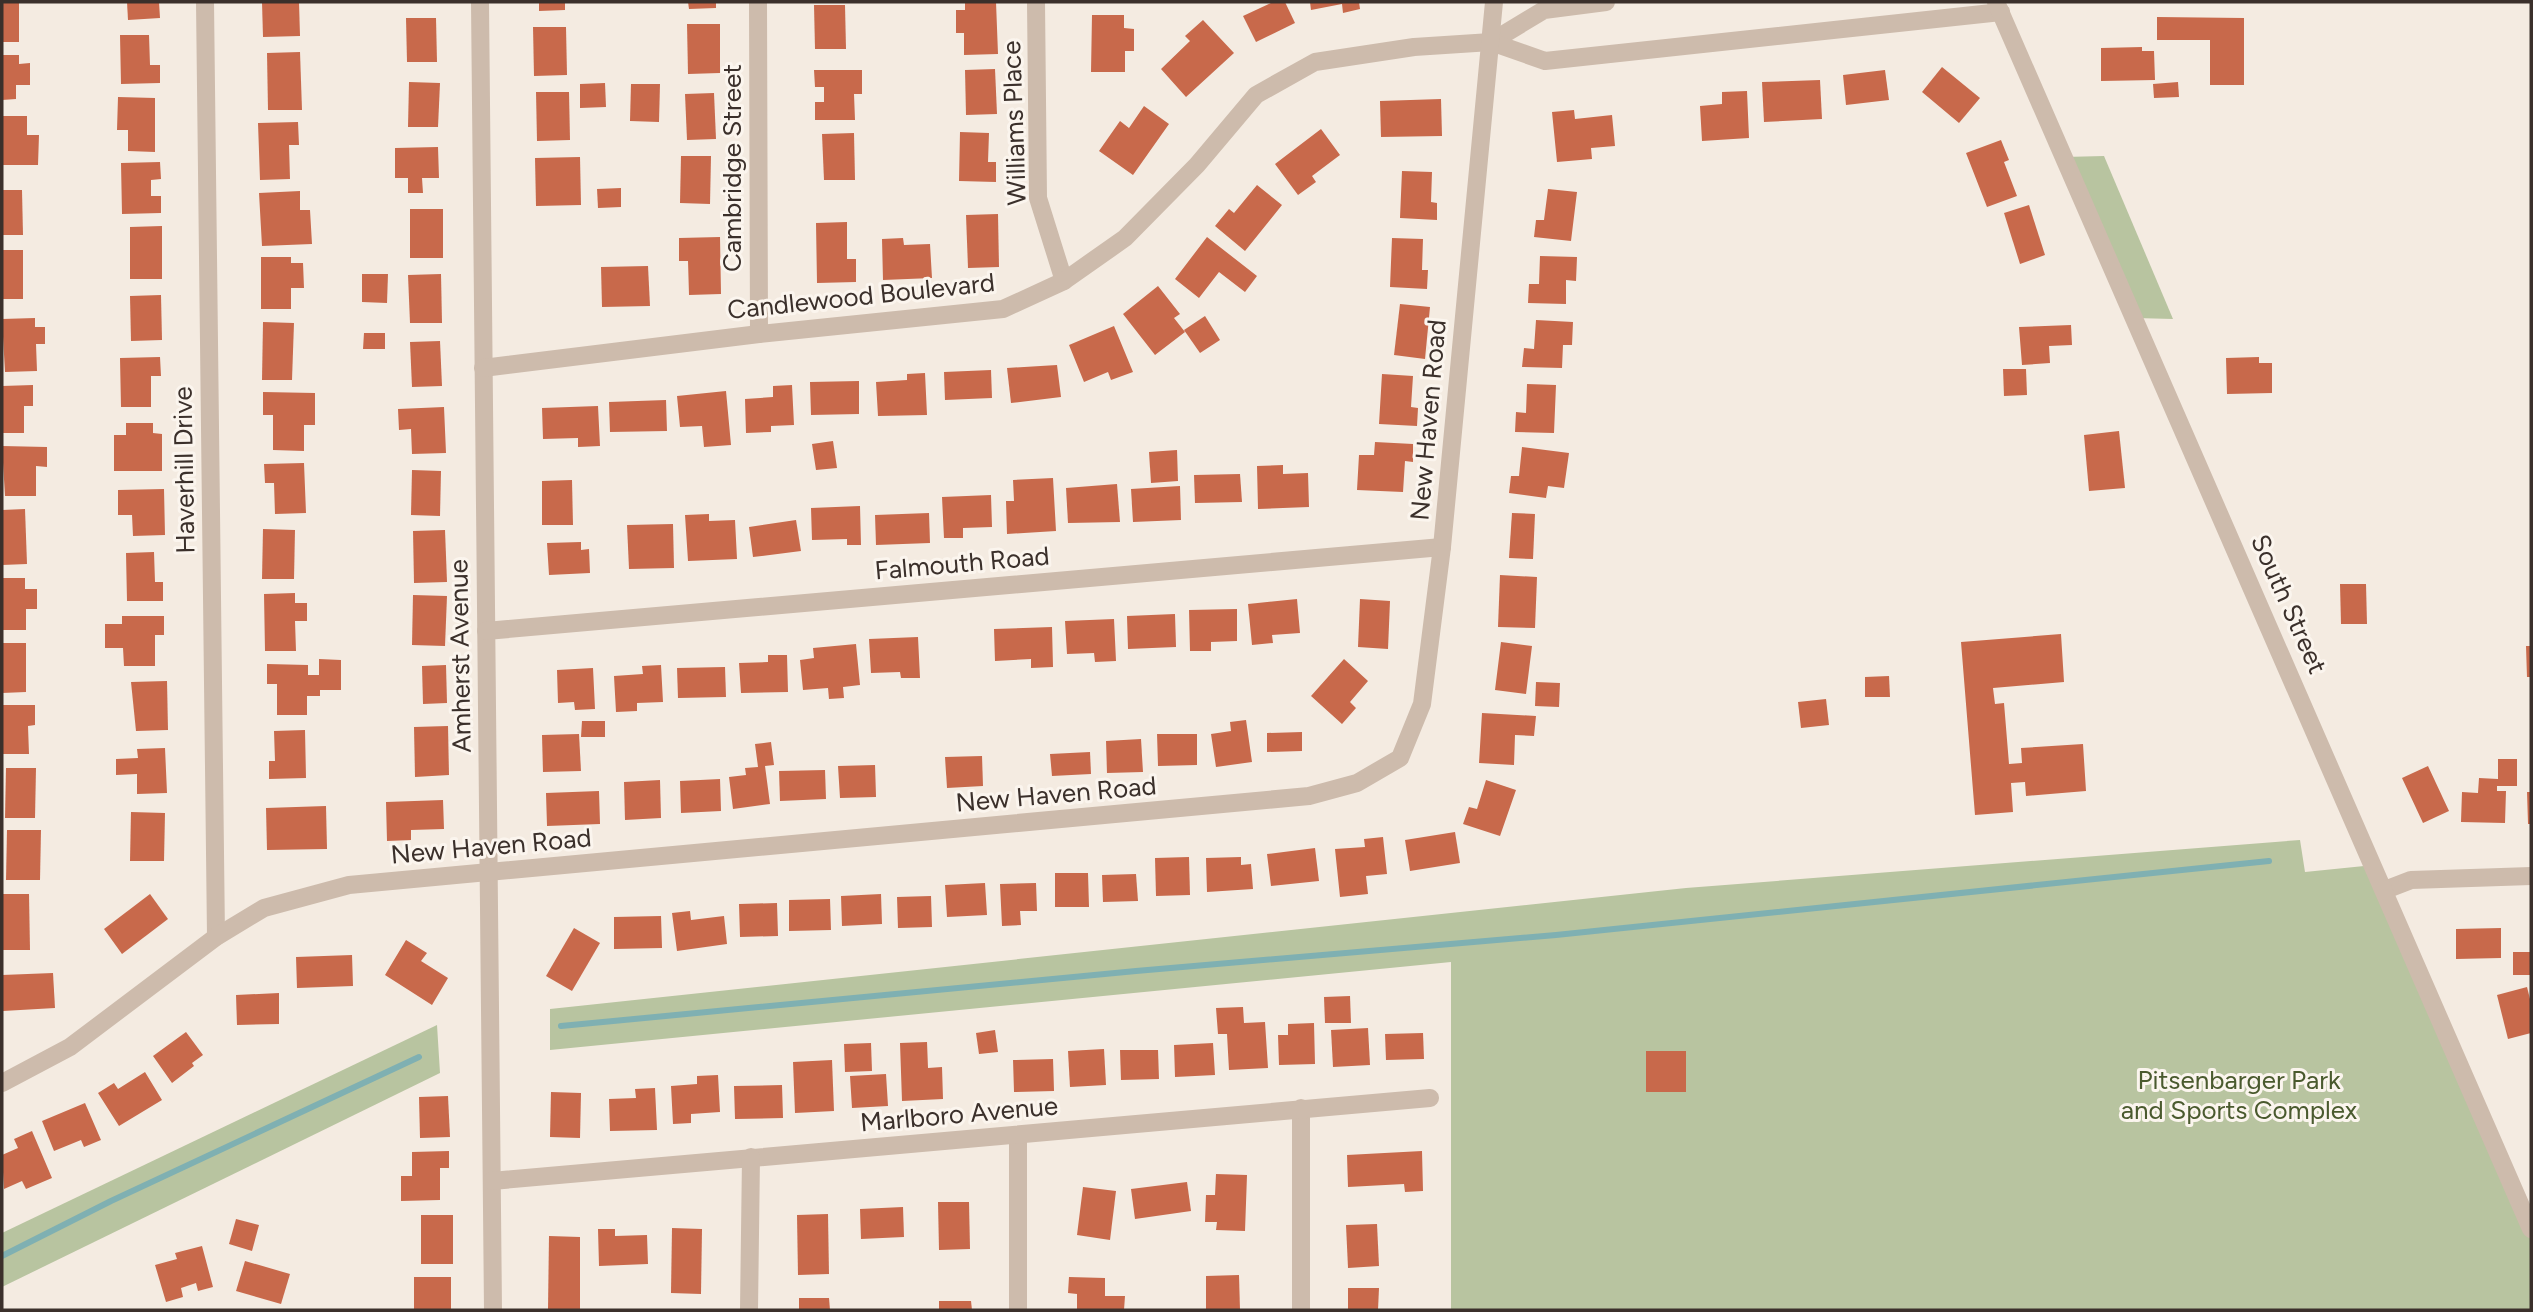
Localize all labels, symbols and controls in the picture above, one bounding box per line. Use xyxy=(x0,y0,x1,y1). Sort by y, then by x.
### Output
street label: Williams Place xyxy=(995,40,1033,206)
street label: Cambridge Street xyxy=(716,64,748,272)
street label: Candlewood Boulevard xyxy=(726,266,996,326)
street label: New Haven Road xyxy=(1403,318,1453,522)
street label: Haverhill Drive xyxy=(167,386,201,554)
street label: South Street xyxy=(2244,529,2334,679)
street label: Falmouth Road xyxy=(873,539,1051,587)
street label: Amherst Avenue xyxy=(442,559,478,753)
street label: New Haven Road xyxy=(954,769,1158,819)
street label: New Haven Road xyxy=(389,821,593,871)
park label: Pitsenbarger Park and Sports Complex xyxy=(2121,1064,2358,1126)
street label: Marlboro Avenue xyxy=(859,1089,1059,1139)

